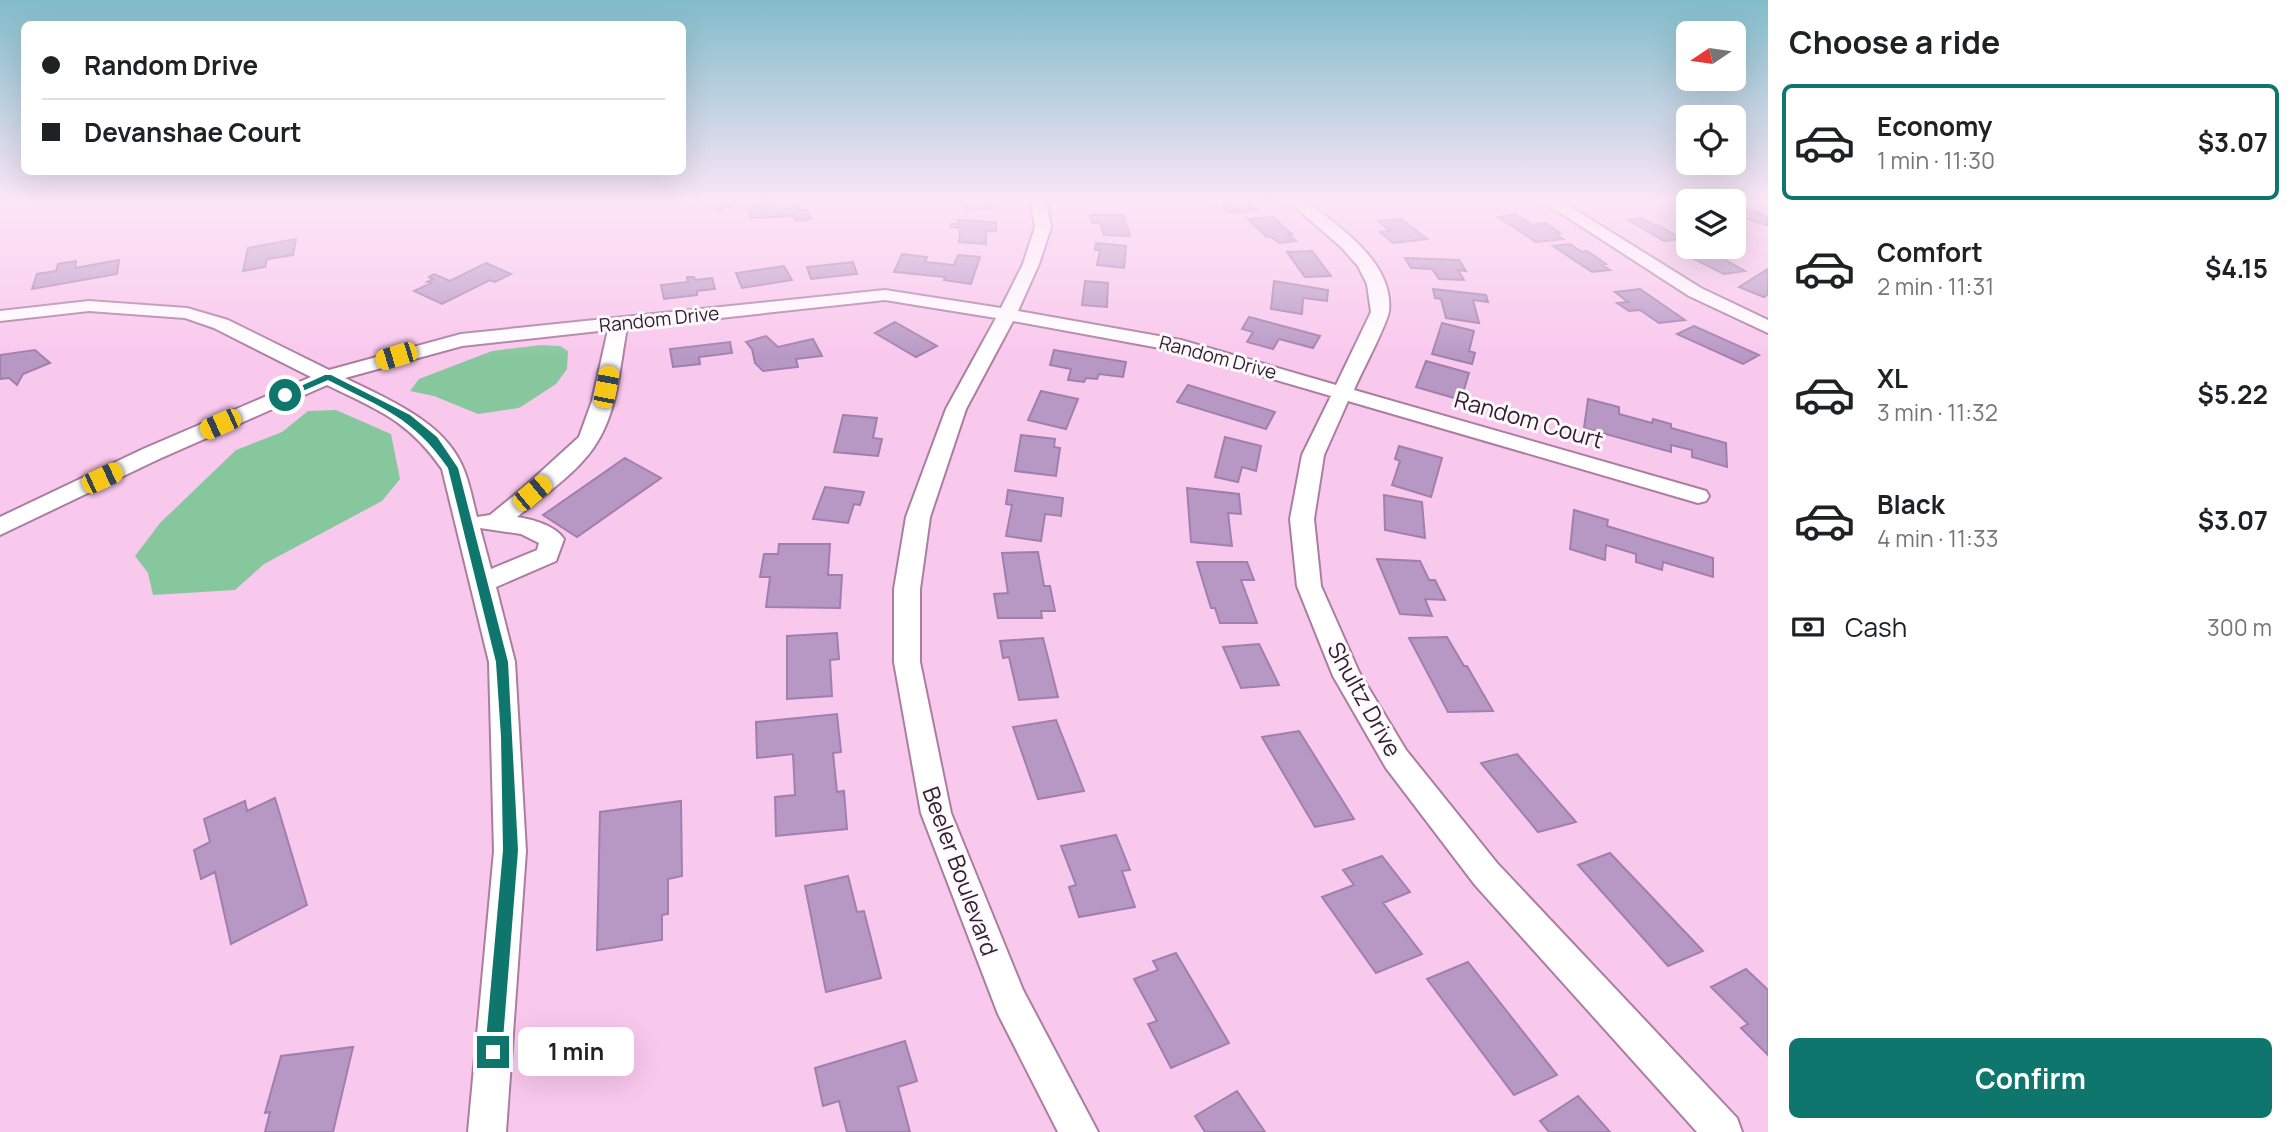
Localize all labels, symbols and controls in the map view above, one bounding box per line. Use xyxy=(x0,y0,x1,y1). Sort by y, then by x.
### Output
text: Choose a ride xyxy=(1789,20,2000,64)
north arrow xyxy=(1676,21,1746,91)
map controls xyxy=(1676,21,1746,259)
text: Random Drive xyxy=(84,47,258,83)
button: locate xyxy=(1676,105,1746,175)
text: Economy xyxy=(1877,108,1992,144)
icon: car xyxy=(1793,111,1856,174)
text: Devanshae Court xyxy=(84,114,302,150)
text: $3.07 xyxy=(2198,124,2268,160)
text: 1 min · 11:30 xyxy=(1877,144,1995,176)
button: layers xyxy=(1676,189,1746,259)
text: Comfort xyxy=(1877,234,1983,270)
icon: car xyxy=(1793,237,1856,300)
text: $4.15 xyxy=(2205,250,2268,286)
text: 2 min · 11:31 xyxy=(1877,270,1994,302)
street label: Random Drive xyxy=(598,300,720,338)
street label: Random Drive xyxy=(1156,329,1280,385)
car xyxy=(373,340,420,372)
text: XL xyxy=(1877,360,1908,396)
icon: car xyxy=(1793,363,1856,426)
car xyxy=(592,364,621,410)
text: $5.22 xyxy=(2198,376,2268,412)
route start xyxy=(269,379,301,411)
street label: Random Court xyxy=(1451,382,1607,456)
text: 3 min · 11:32 xyxy=(1877,396,1998,428)
car xyxy=(197,406,244,442)
car xyxy=(79,460,126,496)
car xyxy=(510,471,555,515)
text: Black xyxy=(1877,486,1945,522)
icon: car xyxy=(1793,489,1856,552)
text: $3.07 xyxy=(2198,502,2268,538)
text: 4 min · 11:33 xyxy=(1877,522,1998,554)
icon: cash xyxy=(1789,608,1827,646)
text: Cash xyxy=(1845,609,1907,645)
text: 300 m xyxy=(2207,611,2272,643)
street label: Shultz Drive xyxy=(1320,636,1410,762)
street label: Beeler Boulevard xyxy=(916,782,1006,960)
callout: 1 min xyxy=(518,1028,633,1076)
text: 1 min xyxy=(548,1035,604,1067)
route end xyxy=(477,1036,509,1068)
button: Confirm xyxy=(1789,1038,2272,1118)

